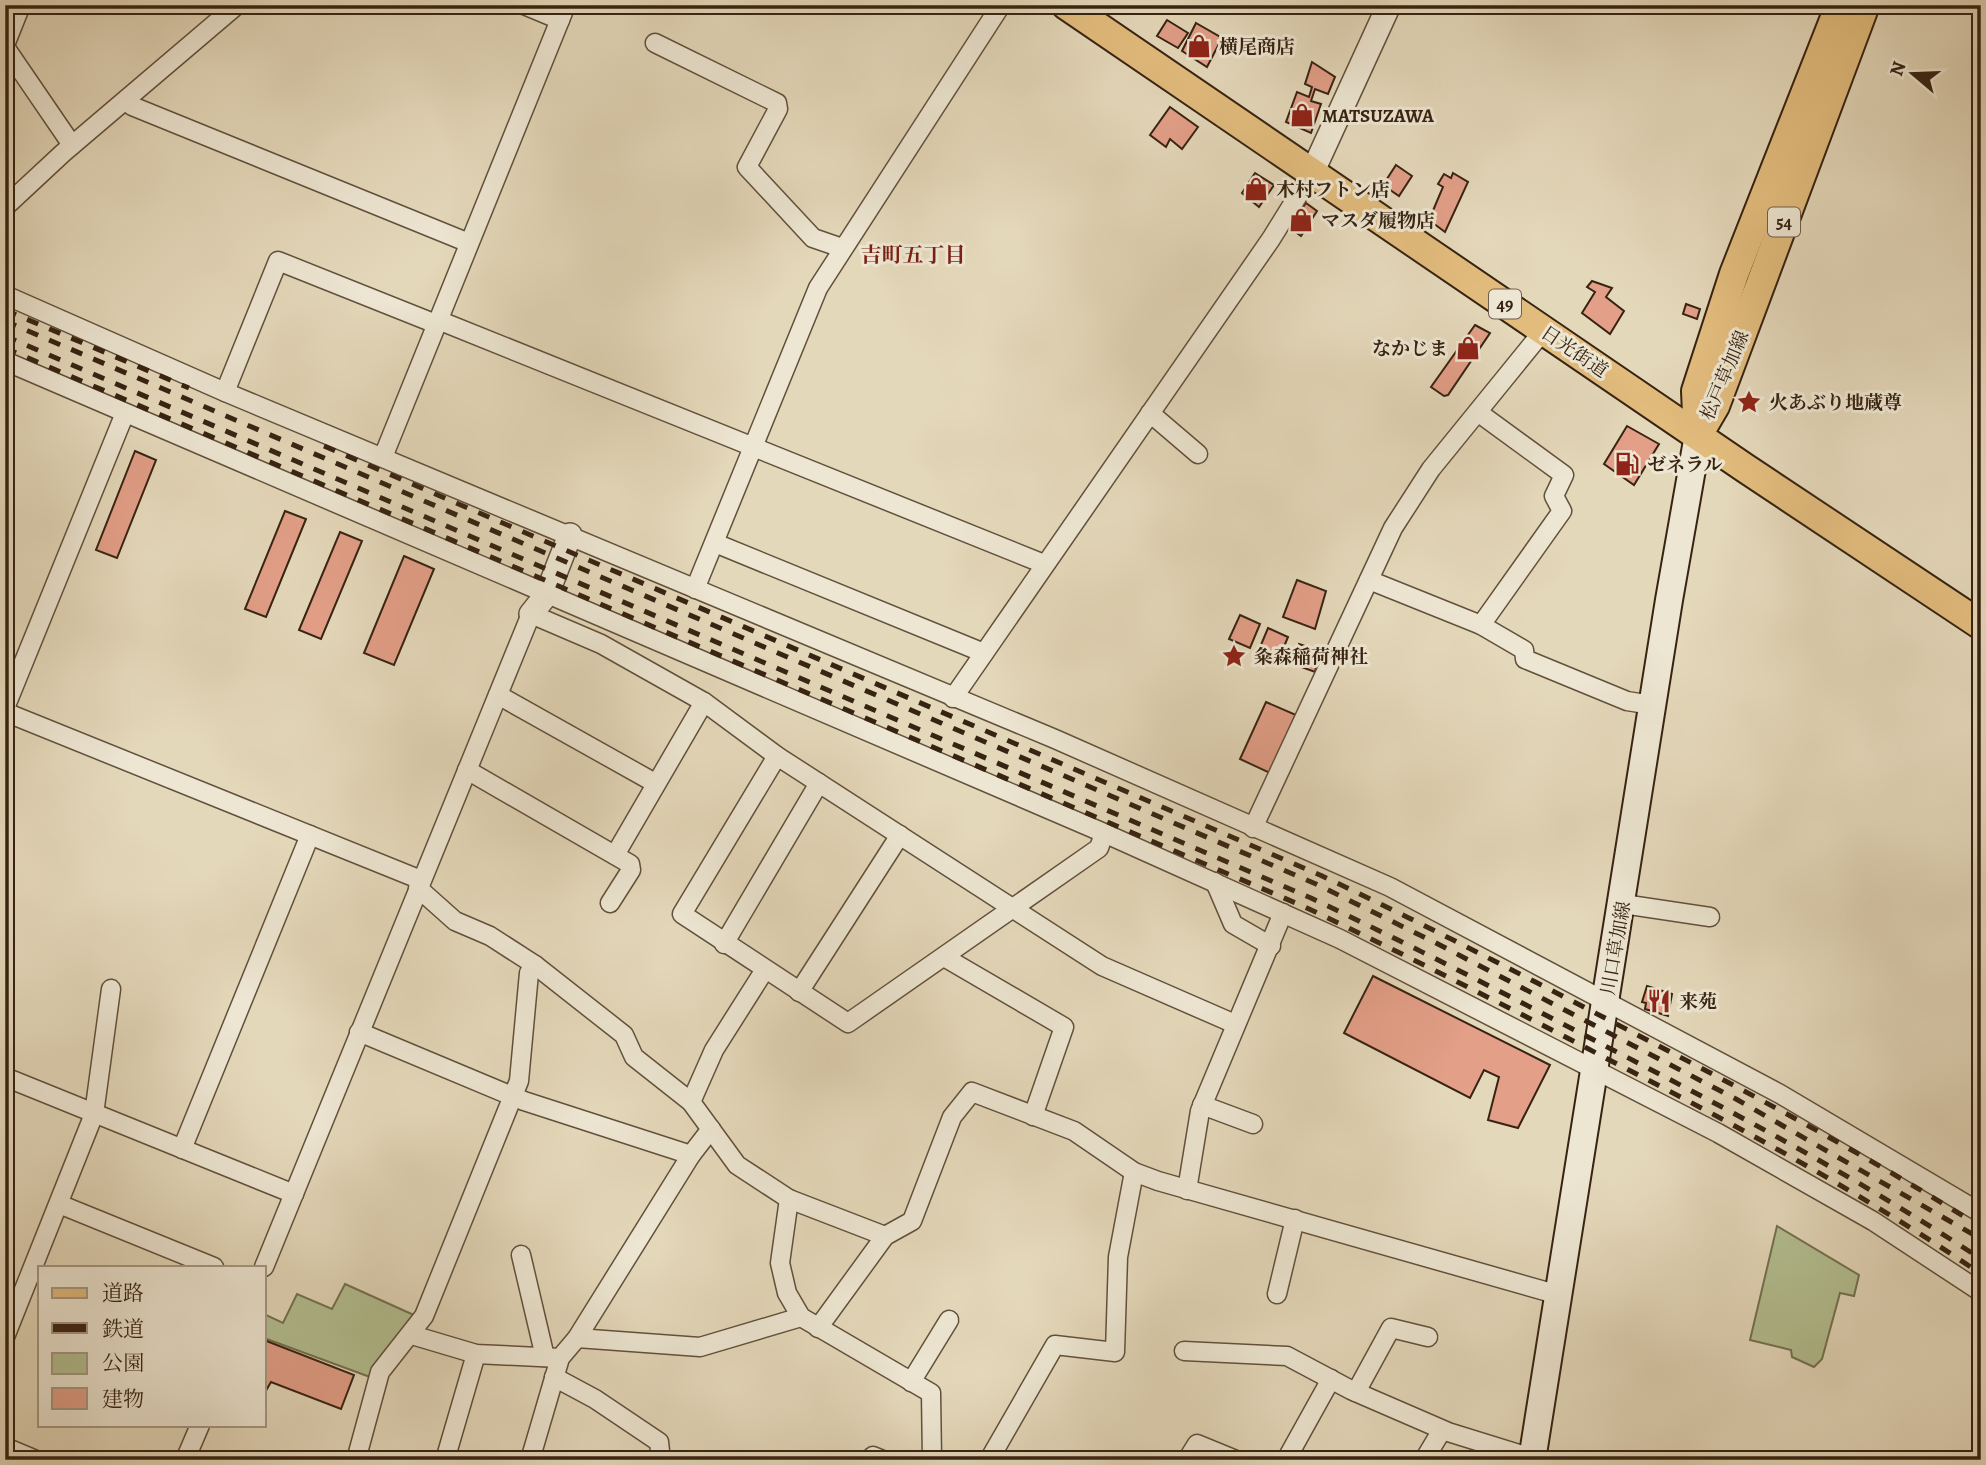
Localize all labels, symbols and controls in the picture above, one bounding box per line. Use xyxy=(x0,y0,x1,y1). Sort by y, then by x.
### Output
shop icon: 横尾商店 xyxy=(1185,32,1213,60)
place label: 横尾商店 xyxy=(1219,34,1295,60)
north arrow xyxy=(1878,38,1948,108)
text: N xyxy=(1883,58,1912,80)
shop icon: MATSUZAWA xyxy=(1288,101,1316,129)
place label: MATSUZAWA xyxy=(1322,103,1435,129)
shop icon: 木村フトン店 xyxy=(1242,175,1270,203)
place label: 木村フトン店 xyxy=(1276,177,1390,203)
shop icon: マスダ履物店 xyxy=(1287,206,1315,234)
place label: マスダ履物店 xyxy=(1321,208,1435,234)
road number: 54 xyxy=(1768,208,1800,236)
district label: 吉町五丁目 xyxy=(861,241,966,269)
road number: 49 xyxy=(1489,290,1521,318)
street label: 日光街道 xyxy=(1536,320,1613,384)
street label: 松戸草加線 xyxy=(1694,327,1755,424)
shop icon: なかじま xyxy=(1454,334,1482,362)
place label: なかじま xyxy=(1372,336,1448,362)
place icon: 火あぶり地蔵尊 xyxy=(1735,388,1763,416)
place label: 火あぶり地蔵尊 xyxy=(1769,390,1902,416)
fuel station icon: ゼネラル xyxy=(1613,450,1641,478)
place label: ゼネラル xyxy=(1647,452,1722,478)
place icon: 粂森稲荷神社 xyxy=(1220,642,1248,670)
place label: 粂森稲荷神社 xyxy=(1254,644,1368,670)
street label: 川口草加線 xyxy=(1595,899,1637,997)
restaurant icon: 来苑 xyxy=(1645,987,1673,1015)
place label: 来苑 xyxy=(1679,989,1717,1015)
legend xyxy=(38,1266,266,1426)
text: 道路 xyxy=(102,1279,144,1307)
text: 鉄道 xyxy=(102,1315,144,1343)
text: 公園 xyxy=(102,1349,144,1377)
text: 建物 xyxy=(102,1385,144,1413)

